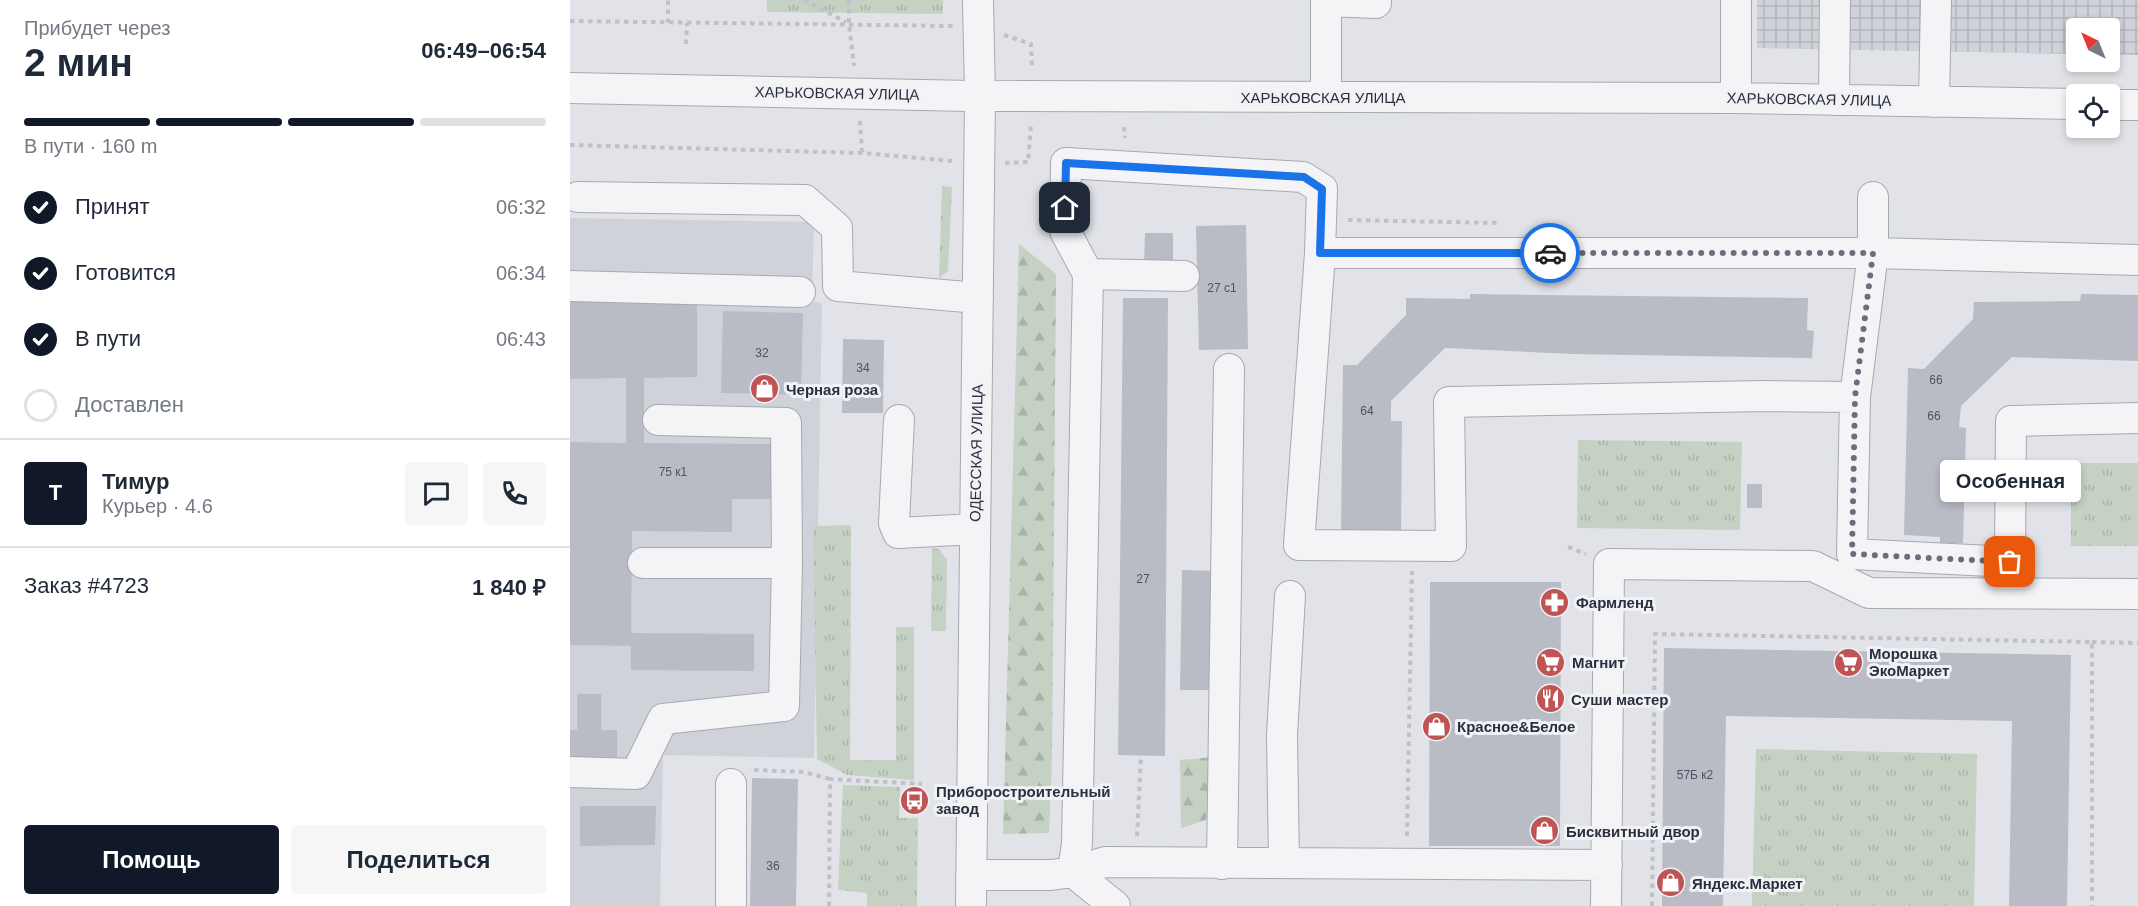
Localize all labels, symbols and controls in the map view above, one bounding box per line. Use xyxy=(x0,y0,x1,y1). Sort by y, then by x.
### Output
text: Прибудет через xyxy=(24,17,170,39)
north arrow xyxy=(2066,18,2120,72)
map controls xyxy=(2066,18,2120,138)
text: 06:49–06:54 xyxy=(421,38,546,63)
text: 2 мин xyxy=(24,41,133,84)
street label: ХАРЬКОВСКАЯ УЛИЦА xyxy=(754,83,920,103)
button: locate xyxy=(2066,84,2120,138)
street label: ХАРЬКОВСКАЯ УЛИЦА xyxy=(1241,89,1405,106)
street label: ХАРЬКОВСКАЯ УЛИЦА xyxy=(1726,89,1892,109)
text: В пути · 160 m xyxy=(24,135,157,157)
pin xyxy=(1039,182,1090,233)
icon: check xyxy=(24,191,57,224)
icon: home xyxy=(1048,191,1081,224)
text: Принят xyxy=(75,194,149,219)
text: 06:32 xyxy=(496,196,546,218)
courier xyxy=(1520,223,1580,283)
icon: car xyxy=(1534,237,1567,270)
icon: check xyxy=(24,257,57,290)
text: Готовится xyxy=(75,260,176,285)
text: 06:34 xyxy=(496,262,546,284)
house number: 27 с1 xyxy=(1207,281,1237,295)
icon: check xyxy=(24,323,57,356)
text: В пути xyxy=(75,326,141,351)
text: 06:43 xyxy=(496,328,546,350)
house number: 32 xyxy=(755,346,769,360)
house number: 34 xyxy=(856,361,870,375)
shop icon: Черная роза xyxy=(749,373,781,405)
house number: 66 xyxy=(1929,373,1943,387)
place label: Черная роза xyxy=(786,381,879,398)
street label: ОДЕССКАЯ УЛИЦА xyxy=(966,384,986,522)
text: Доставлен xyxy=(75,392,184,417)
house number: 64 xyxy=(1360,404,1374,418)
house number: 66 xyxy=(1927,409,1941,423)
callout: Особенная xyxy=(1940,460,2080,502)
button: chat xyxy=(405,462,468,525)
button: phone xyxy=(483,462,546,525)
house number: 75 к1 xyxy=(659,465,688,479)
text: Тимур xyxy=(102,469,170,494)
text: Особенная xyxy=(1956,470,2065,492)
text: Т xyxy=(49,480,62,505)
text: Курьер · 4.6 xyxy=(102,495,213,517)
pin xyxy=(1984,536,2035,587)
icon: bag xyxy=(1993,545,2026,578)
house number: 27 xyxy=(1136,572,1150,586)
text: Заказ #4723 xyxy=(24,573,149,598)
text: 1 840 ₽ xyxy=(472,575,546,600)
pharmacy icon: Фармленд xyxy=(1539,586,1571,618)
place label: Фармленд xyxy=(1576,594,1654,611)
place label: Морошка ЭкоМаркет xyxy=(1869,645,1949,679)
supermarket icon: Магнит xyxy=(1535,646,1567,678)
supermarket icon: Морошка ЭкоМаркет xyxy=(1832,646,1864,678)
place label: Магнит xyxy=(1572,654,1625,671)
restaurant icon: Суши мастер xyxy=(1534,683,1566,715)
place label: Суши мастер xyxy=(1571,691,1669,708)
shop icon: Красное&Белое xyxy=(1420,710,1452,742)
place label: Красное&Белое xyxy=(1457,718,1575,735)
house number: 57Б к2 xyxy=(1677,768,1714,782)
place label: Приборостроительный завод xyxy=(936,783,1111,817)
bus stop icon: Приборостроительный завод xyxy=(899,784,931,816)
shop icon: Бисквитный двор xyxy=(1529,815,1561,847)
place label: Бисквитный двор xyxy=(1566,823,1700,840)
button: Помощь xyxy=(24,825,279,894)
button: Поделиться xyxy=(291,825,546,894)
house number: 36 xyxy=(766,859,780,873)
shop icon: Яндекс.Маркет xyxy=(1655,867,1687,899)
place label: Яндекс.Маркет xyxy=(1692,875,1803,892)

